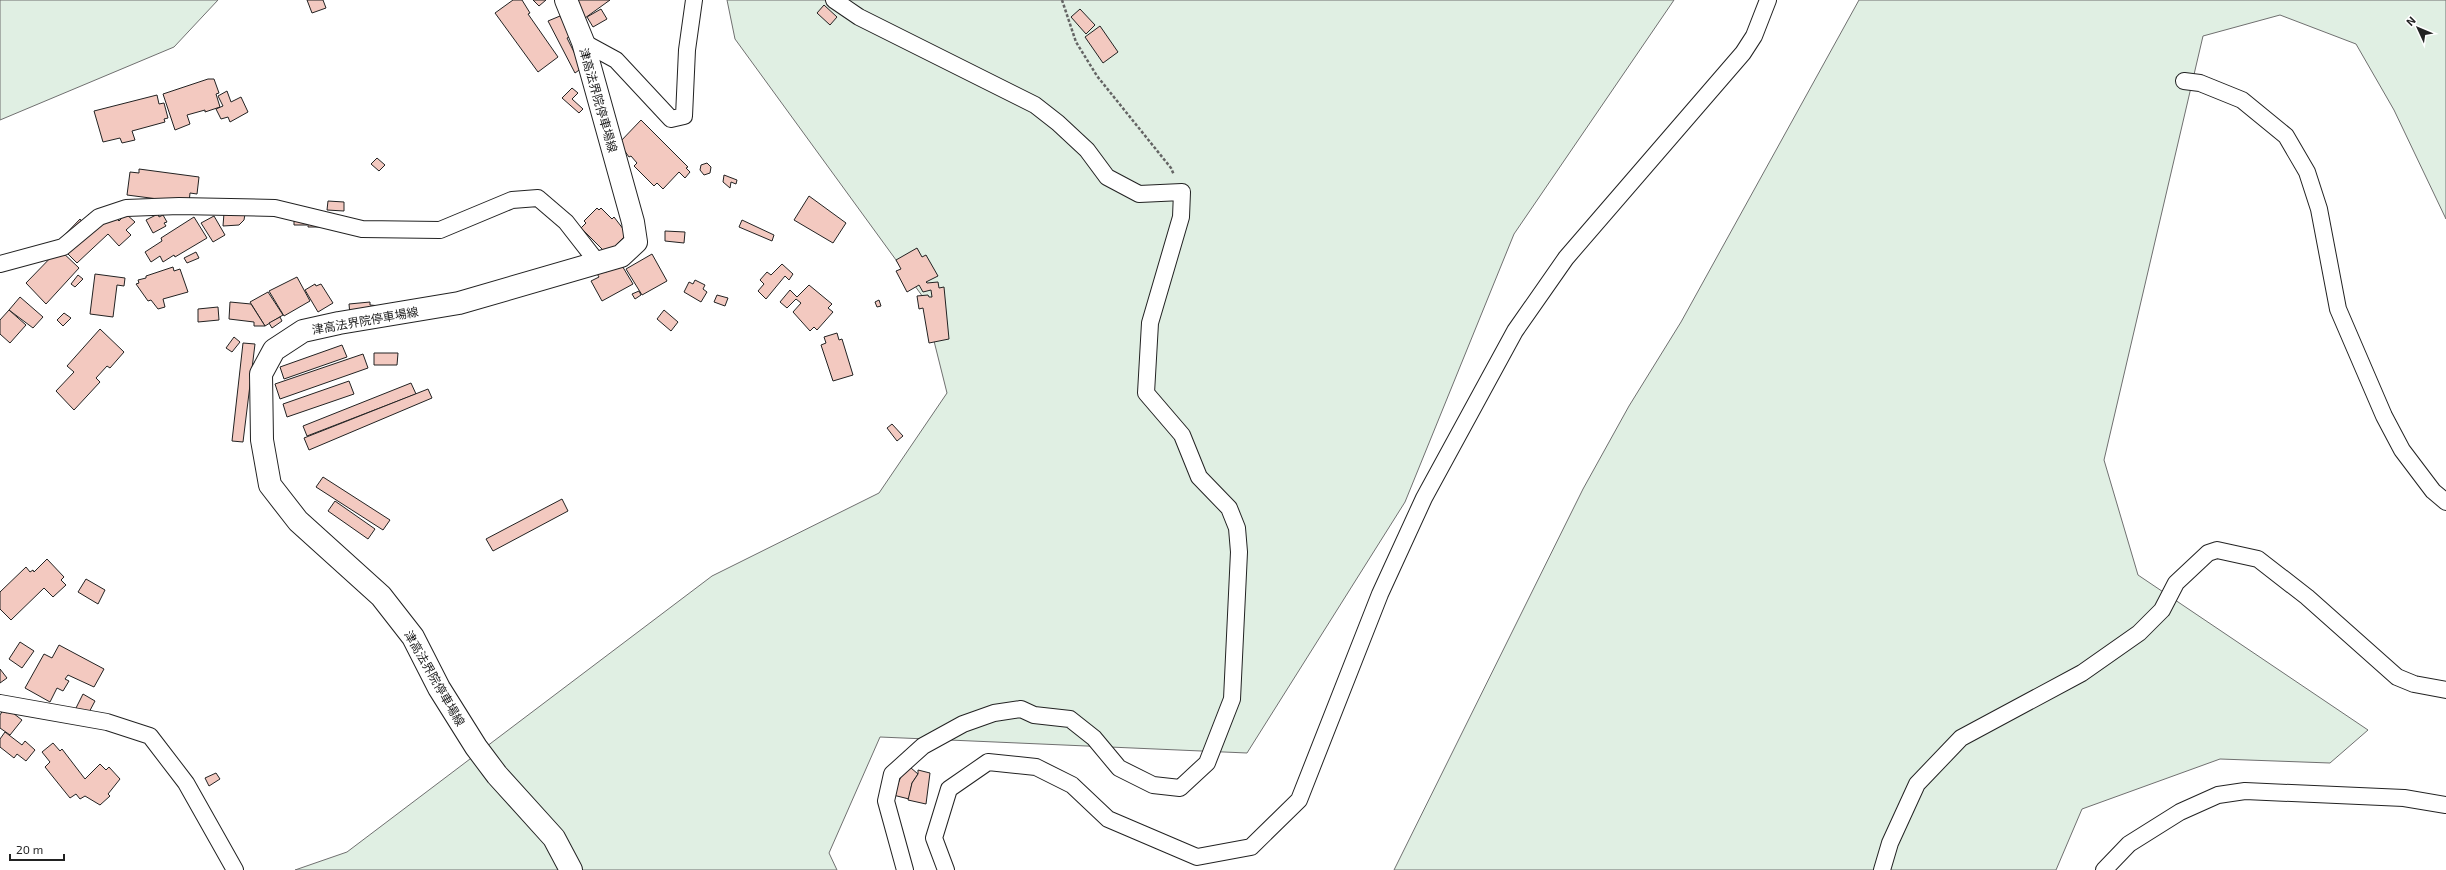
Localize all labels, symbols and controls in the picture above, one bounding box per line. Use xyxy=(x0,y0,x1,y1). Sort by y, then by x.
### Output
north arrow xyxy=(2398,8,2438,48)
text: N xyxy=(2403,13,2418,28)
street label: 津高法界院停車場線 xyxy=(577,46,621,154)
street label: 津高法界院停車場線 xyxy=(311,304,419,336)
street label: 津高法界院停車場線 xyxy=(402,628,468,728)
scale bar xyxy=(10,836,64,862)
text: 20 m xyxy=(16,842,43,856)

